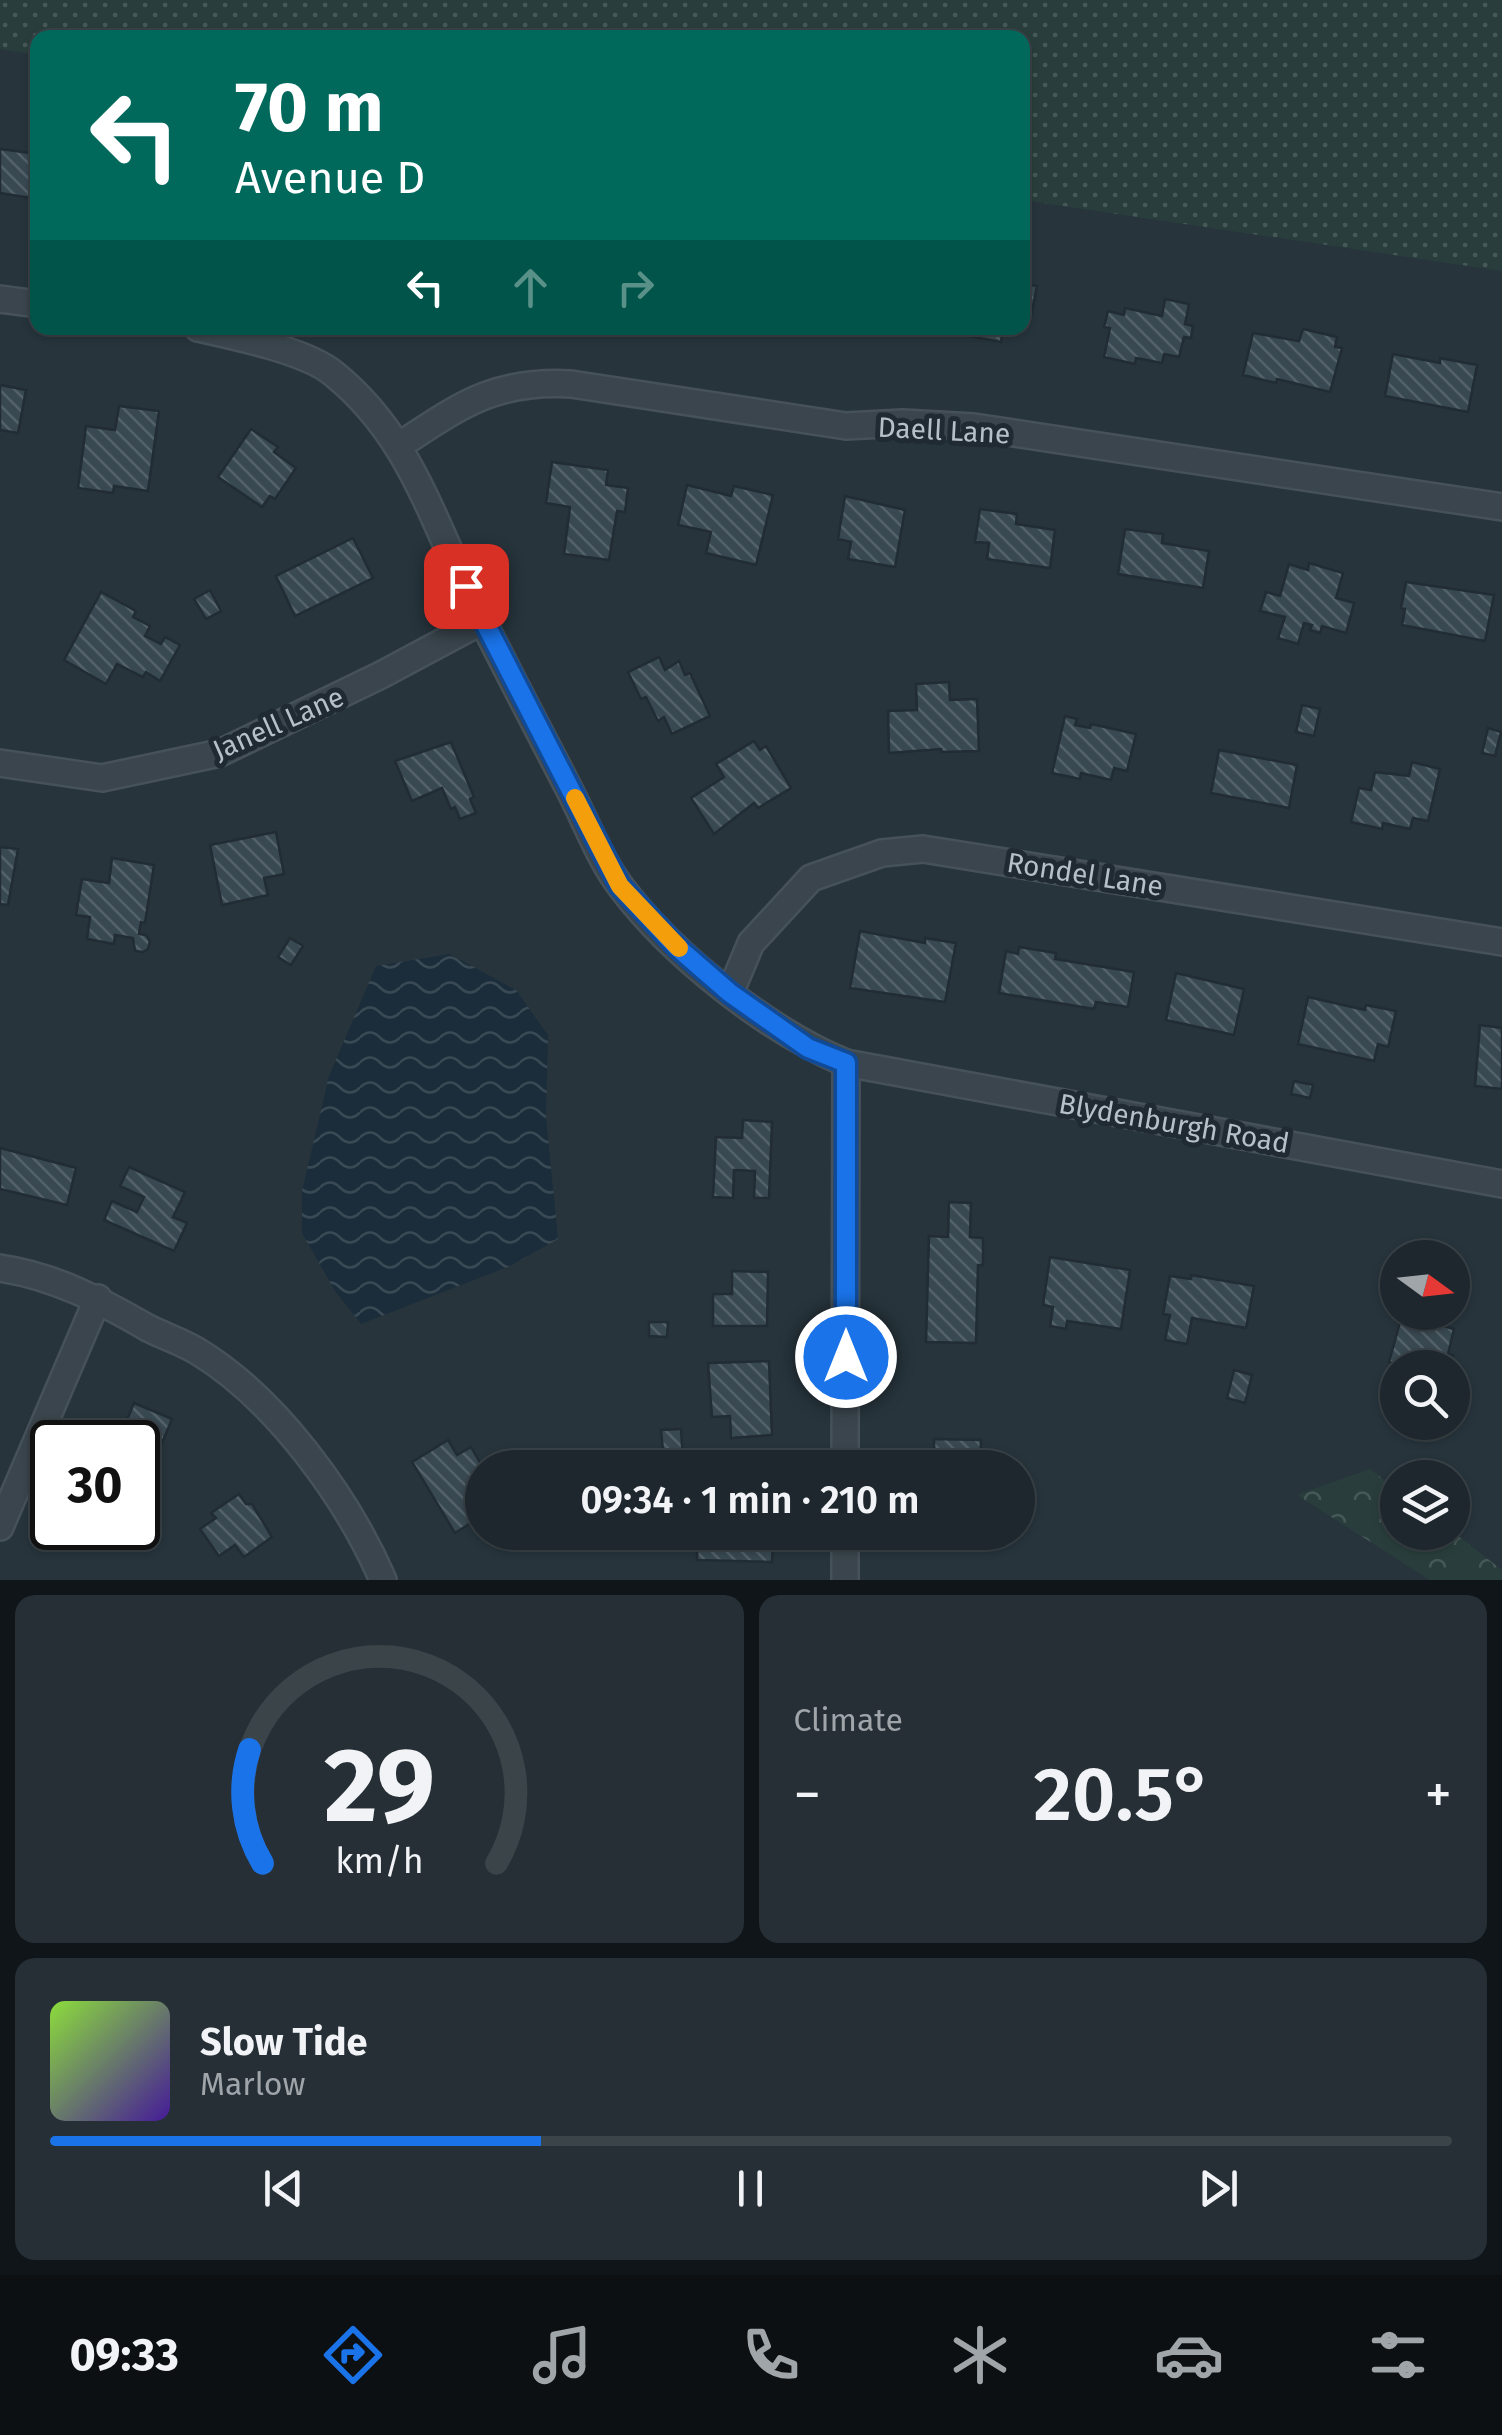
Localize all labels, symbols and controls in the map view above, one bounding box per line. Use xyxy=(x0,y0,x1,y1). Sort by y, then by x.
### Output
text: 70 m xyxy=(235,66,384,150)
icon: left xyxy=(70,70,200,200)
text: Avenue D xyxy=(235,151,425,205)
icon: left xyxy=(398,260,453,315)
icon: ahead xyxy=(503,260,558,315)
icon: right xyxy=(608,260,663,315)
street label: Daell Lane xyxy=(877,411,1011,450)
pin xyxy=(424,544,509,629)
icon: arrive xyxy=(439,559,494,614)
street label: Janell Lane xyxy=(208,680,349,767)
street label: Rondel Lane xyxy=(1005,846,1165,903)
street label: Blydenburgh Road xyxy=(1056,1087,1292,1160)
north arrow xyxy=(1380,1240,1470,1330)
map controls xyxy=(1380,1240,1470,1550)
position arrow xyxy=(794,1305,898,1409)
button: search xyxy=(1380,1350,1470,1440)
speed limit sign: 30 xyxy=(30,1420,160,1550)
button: layers xyxy=(1380,1460,1470,1550)
text: 09:34 · 1 min · 210 m xyxy=(580,1477,920,1523)
text: Climate xyxy=(794,1701,903,1739)
text: 29 xyxy=(324,1724,435,1849)
text: 20.5° xyxy=(1034,1750,1212,1840)
text: − xyxy=(794,1762,821,1828)
text: + xyxy=(1425,1762,1452,1828)
text: km/h xyxy=(335,1840,423,1882)
text: Slow Tide xyxy=(200,2019,368,2065)
text: Marlow xyxy=(200,2065,306,2103)
icon: previous xyxy=(256,2161,311,2216)
icon: pause xyxy=(723,2161,778,2216)
icon: next xyxy=(1191,2161,1246,2216)
icon: directions xyxy=(318,2320,388,2390)
icon: music xyxy=(527,2320,597,2390)
icon: phone xyxy=(736,2320,806,2390)
icon: climate xyxy=(945,2320,1015,2390)
icon: car xyxy=(1154,2320,1224,2390)
icon: filters xyxy=(1363,2320,1433,2390)
text: 09:33 xyxy=(69,2328,179,2382)

